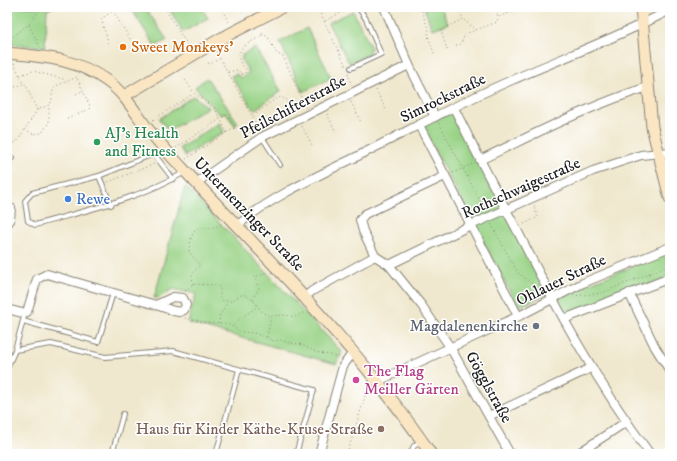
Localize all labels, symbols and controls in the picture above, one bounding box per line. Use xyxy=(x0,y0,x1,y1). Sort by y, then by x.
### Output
place label: Sweet Monkeys' xyxy=(131,37,233,57)
marker: Sweet Monkeys' xyxy=(118,42,128,52)
street label: Simrockstraße xyxy=(397,69,489,127)
street label: Pfeilschifterstraße xyxy=(237,71,350,143)
place label: AJ's Health and Fitness xyxy=(105,123,180,161)
marker: AJ's Health and Fitness xyxy=(92,137,102,147)
street label: Untermenzinger Straße xyxy=(189,153,309,275)
street label: Rothschwaigestraße xyxy=(459,153,584,223)
place label: Rewe xyxy=(76,189,110,209)
marker: Rewe xyxy=(63,194,73,204)
street label: Ohlauer Straße xyxy=(513,249,610,310)
place label: Magdalenenkirche xyxy=(410,316,528,336)
marker: Magdalenenkirche xyxy=(531,321,541,331)
street label: Gögglstraße xyxy=(461,348,517,427)
place label: The Flag Meiller Gärten xyxy=(364,361,459,399)
marker: The Flag Meiller Gärten xyxy=(351,375,361,385)
place label: Haus für Kinder Käthe-Kruse-Straße xyxy=(136,419,373,439)
marker: Haus für Kinder Käthe-Kruse-Straße xyxy=(376,424,386,434)

